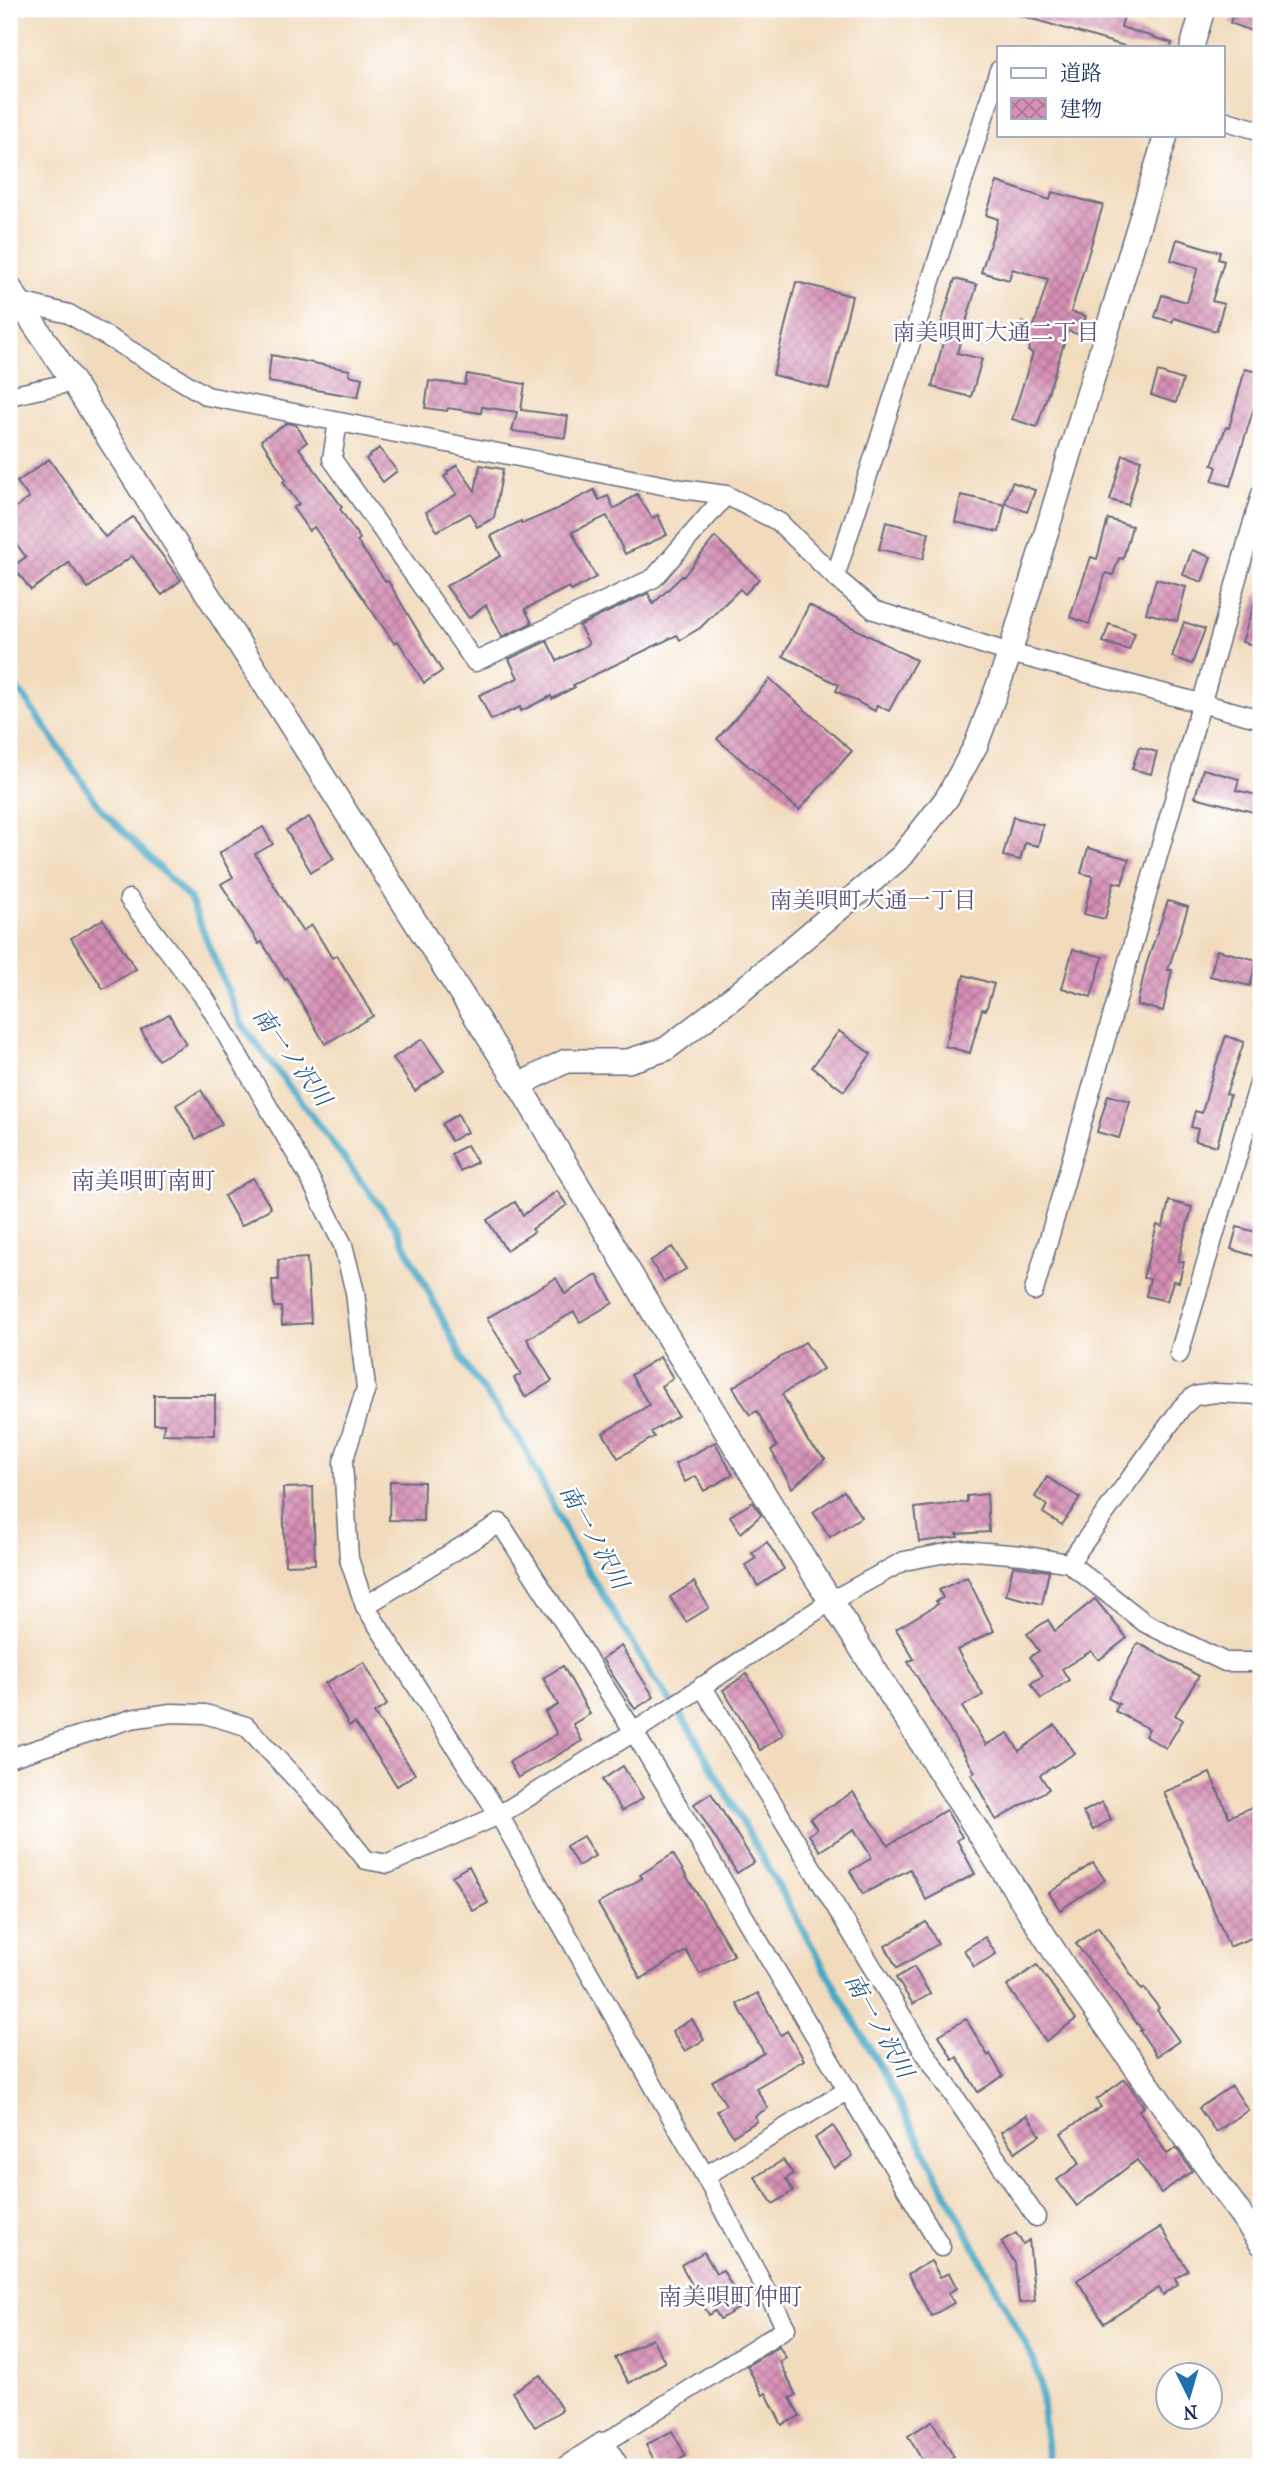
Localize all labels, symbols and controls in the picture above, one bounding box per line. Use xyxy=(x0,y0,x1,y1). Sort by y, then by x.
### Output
legend xyxy=(997,46,1224,136)
text: 道路 xyxy=(1060,61,1102,85)
text: 建物 xyxy=(1060,97,1102,121)
district label: 南美唄町大通二丁目 xyxy=(893,319,1100,346)
district label: 南美唄町大通一丁目 xyxy=(770,887,977,914)
water label: 南一ノ沢川 xyxy=(247,1003,338,1114)
district label: 南美唄町南町 xyxy=(71,1167,215,1195)
water label: 南一ノ沢川 xyxy=(554,1480,635,1596)
water label: 南一ノ沢川 xyxy=(839,1969,920,2085)
district label: 南美唄町仲町 xyxy=(658,2283,802,2311)
north arrow xyxy=(1154,2360,1224,2430)
text: N xyxy=(1182,2400,1199,2424)

